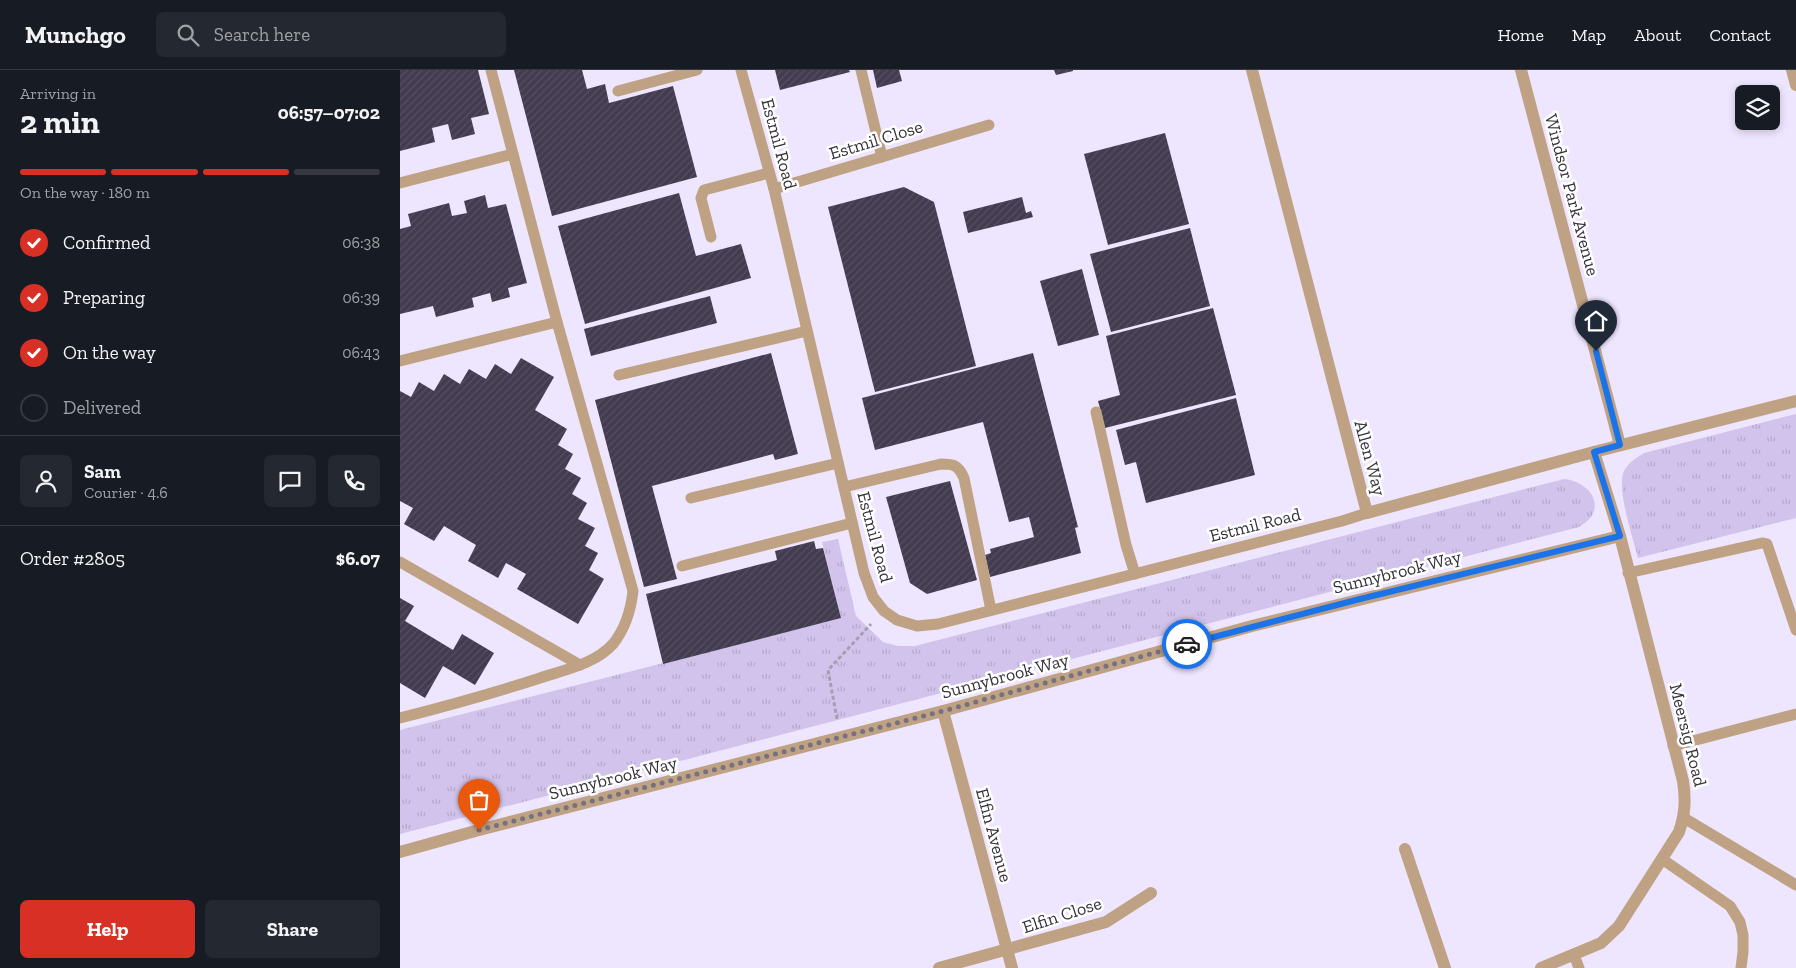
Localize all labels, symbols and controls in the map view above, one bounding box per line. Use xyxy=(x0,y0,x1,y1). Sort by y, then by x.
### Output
search box xyxy=(156,12,506,57)
text: Munchgo xyxy=(25,20,126,49)
icon: search xyxy=(174,21,202,49)
text: Search here xyxy=(214,23,310,46)
text: Home xyxy=(1497,24,1544,46)
text: Map xyxy=(1572,24,1606,46)
text: About xyxy=(1634,24,1681,46)
text: Contact xyxy=(1709,24,1771,46)
text: Arriving in xyxy=(20,84,96,103)
map controls xyxy=(1735,85,1780,130)
button: layers xyxy=(1735,85,1780,130)
street label: Estmil Road xyxy=(756,96,802,192)
text: 06:57–07:02 xyxy=(278,101,380,124)
text: 2 min xyxy=(20,103,100,141)
street label: Windsor Park Avenue xyxy=(1540,112,1604,278)
street label: Estmil Close xyxy=(827,115,925,165)
text: On the way · 180 m xyxy=(20,183,150,202)
icon: check xyxy=(20,229,48,257)
text: Confirmed xyxy=(63,231,150,254)
text: 06:38 xyxy=(342,233,380,252)
icon: check xyxy=(20,284,48,312)
text: Preparing xyxy=(63,286,145,309)
text: 06:39 xyxy=(342,288,380,307)
pin xyxy=(1575,300,1617,351)
icon: home xyxy=(1582,307,1610,335)
icon: check xyxy=(20,339,48,367)
text: On the way xyxy=(63,341,156,364)
text: 06:43 xyxy=(342,343,380,362)
text: Delivered xyxy=(63,396,141,419)
street label: Allen Way xyxy=(1349,418,1391,499)
button: person xyxy=(20,455,72,507)
button: chat xyxy=(264,455,316,507)
button: phone xyxy=(328,455,380,507)
text: Sam xyxy=(84,460,121,483)
text: Courier · 4.6 xyxy=(84,483,168,502)
street label: Estmil Road xyxy=(852,489,898,585)
street label: Estmil Road xyxy=(1207,503,1303,547)
street label: Sunnybrook Way xyxy=(1331,545,1464,599)
text: Order #2805 xyxy=(20,547,125,570)
text: $6.07 xyxy=(336,547,380,570)
courier xyxy=(1162,619,1212,669)
icon: car xyxy=(1173,630,1201,658)
street label: Sunnybrook Way xyxy=(939,648,1072,704)
street label: Meersig Road xyxy=(1665,681,1711,789)
street label: Sunnybrook Way xyxy=(547,751,680,805)
pin xyxy=(458,779,500,830)
icon: bag xyxy=(465,786,493,814)
street label: Elfin Avenue xyxy=(971,786,1017,884)
street label: Elfin Close xyxy=(1020,892,1104,938)
button: Help xyxy=(20,900,195,958)
button: Share xyxy=(205,900,380,958)

